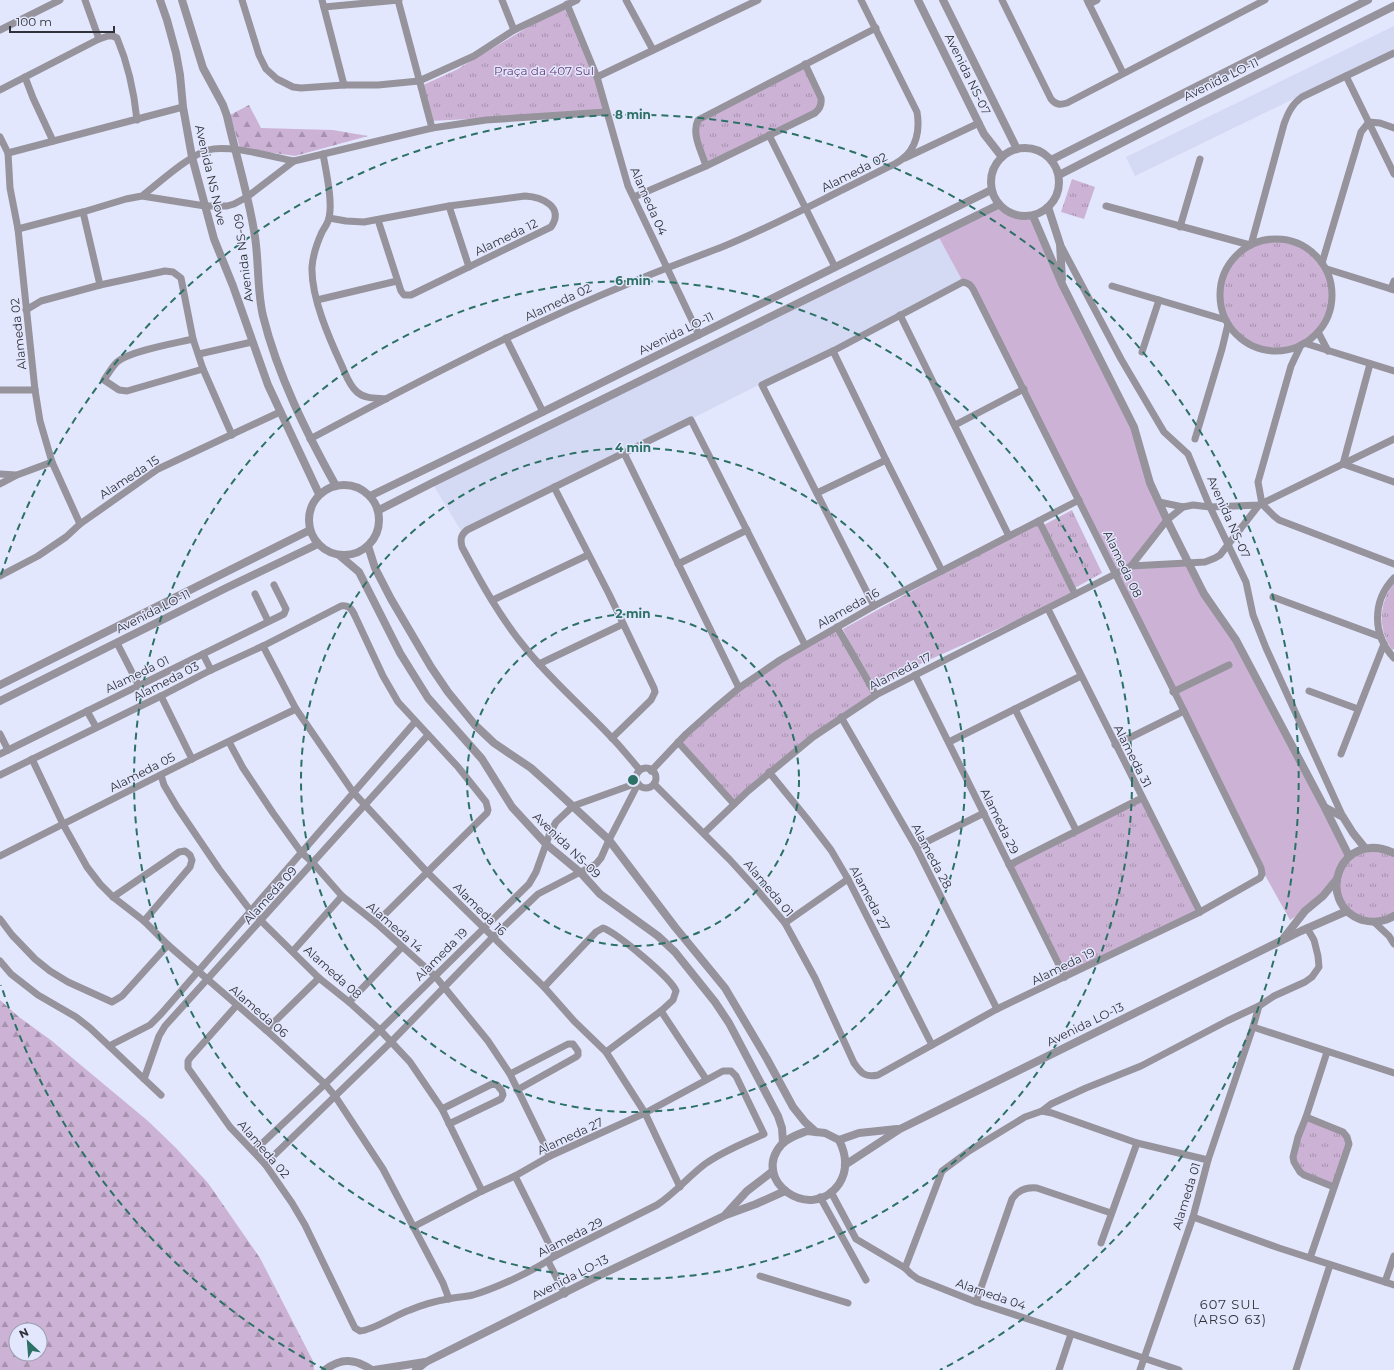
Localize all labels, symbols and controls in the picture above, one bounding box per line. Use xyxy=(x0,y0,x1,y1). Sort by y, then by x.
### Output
scale bar xyxy=(10,8,114,34)
text: 100 m xyxy=(16,14,52,29)
street label: Avenida NS-07 xyxy=(942,31,994,117)
street label: Avenida LO-11 xyxy=(1181,54,1261,104)
park label: Praça da 407 Sul xyxy=(494,63,594,78)
text: 8 min xyxy=(615,107,651,122)
street label: Avenida NS Nove xyxy=(192,123,230,227)
street label: Alameda 02 xyxy=(819,149,890,195)
street label: Alameda 04 xyxy=(627,165,671,238)
street label: Avenida NS-09 xyxy=(230,213,256,303)
street label: Alameda 12 xyxy=(472,215,540,259)
text: 6 min xyxy=(615,273,651,288)
street label: Alameda 02 xyxy=(522,280,594,324)
street label: Alameda 02 xyxy=(7,297,29,371)
street label: Avenida LO-11 xyxy=(636,308,716,358)
text: 4 min xyxy=(615,440,651,455)
street label: Alameda 15 xyxy=(96,452,162,502)
street label: Avenida NS-07 xyxy=(1204,474,1254,560)
street label: Alameda 08 xyxy=(1100,528,1146,600)
street label: Alameda 16 xyxy=(814,585,882,631)
street label: Avenida LO-11 xyxy=(113,586,193,636)
text: 2 min xyxy=(616,606,650,621)
street label: Alameda 17 xyxy=(866,649,934,693)
street label: Alameda 01 xyxy=(102,652,172,696)
street label: Alameda 03 xyxy=(131,658,202,704)
street label: Alameda 31 xyxy=(1111,722,1155,790)
street label: Alameda 05 xyxy=(107,749,178,795)
centre of rings xyxy=(626,773,640,787)
street label: Alameda 29 xyxy=(978,786,1022,856)
street label: Avenida NS-09 xyxy=(530,809,604,881)
street label: Alameda 28 xyxy=(909,821,956,891)
street label: Alameda 01 xyxy=(741,857,797,919)
street label: Alameda 09 xyxy=(240,863,300,927)
street label: Alameda 27 xyxy=(847,863,893,933)
street label: Alameda 16 xyxy=(450,879,510,939)
street label: Alameda 14 xyxy=(364,899,426,956)
street label: Alameda 19 xyxy=(411,924,471,984)
street label: Alameda 08 xyxy=(301,942,365,1002)
street label: Alameda 19 xyxy=(1029,944,1097,988)
street label: Alameda 06 xyxy=(227,982,291,1040)
street label: Avenida LO-13 xyxy=(1044,999,1126,1049)
street label: Alameda 27 xyxy=(535,1114,605,1158)
street label: Alameda 02 xyxy=(235,1117,293,1181)
street label: Alameda 01 xyxy=(1169,1161,1203,1231)
street label: Alameda 29 xyxy=(535,1214,605,1260)
street label: Avenida LO-13 xyxy=(529,1251,611,1303)
street label: Alameda 04 xyxy=(954,1275,1028,1313)
district label: 607 SUL (ARSO 63) xyxy=(1193,1296,1267,1327)
north arrow xyxy=(8,1322,48,1362)
text: N xyxy=(17,1325,31,1341)

